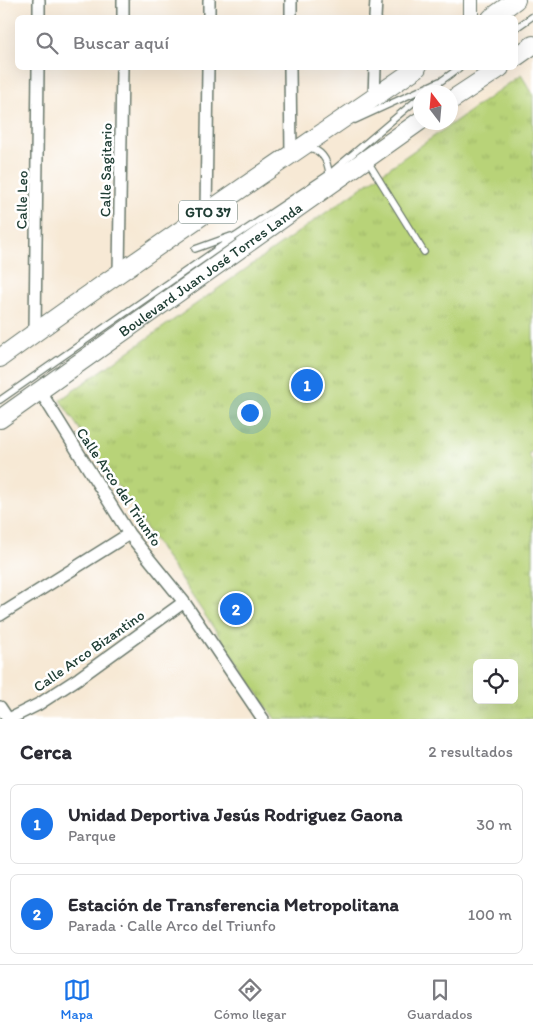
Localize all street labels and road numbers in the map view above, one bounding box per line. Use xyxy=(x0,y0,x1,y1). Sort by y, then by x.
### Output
street label: Calle Sagitario xyxy=(96,123,116,217)
street label: Calle Leo xyxy=(12,170,32,230)
street label: Boulevard Juan José Torres Landa xyxy=(115,198,306,341)
road number: GTO 37 xyxy=(179,200,237,223)
street label: Calle Arco del Triunfo xyxy=(72,424,166,550)
street label: Calle Arco Bizantino xyxy=(30,606,148,696)

